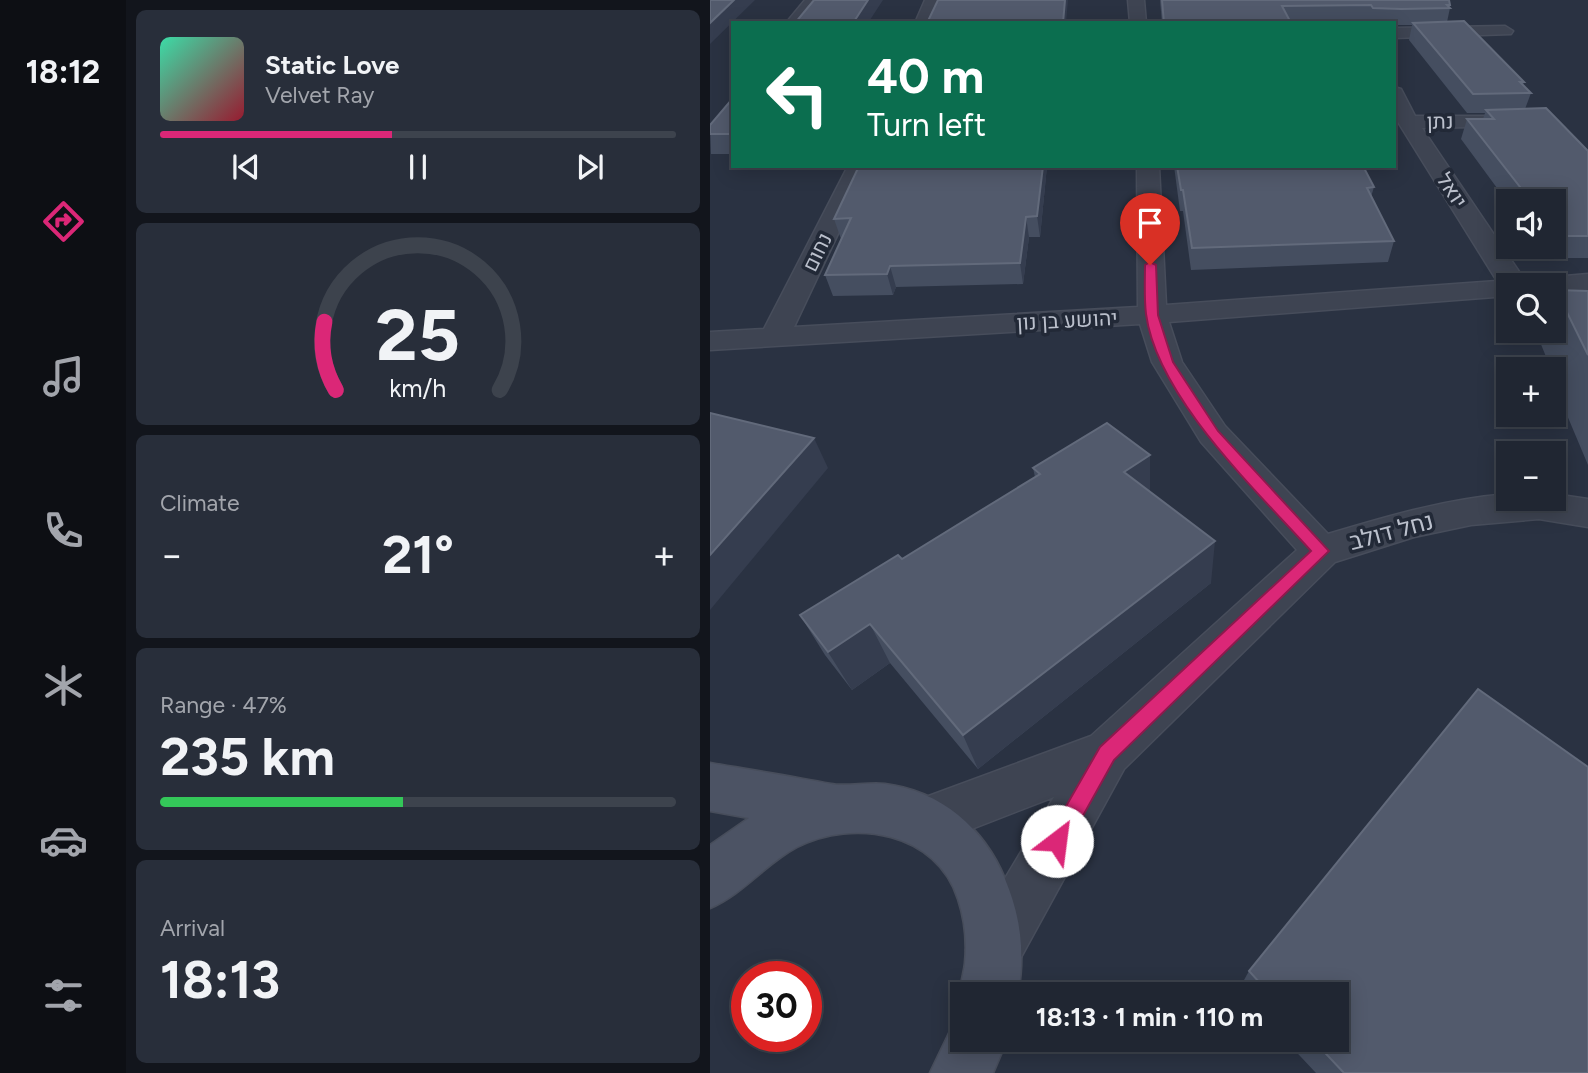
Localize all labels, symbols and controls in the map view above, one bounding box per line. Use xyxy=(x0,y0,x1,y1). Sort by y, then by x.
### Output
text: 40 m xyxy=(867,46,984,105)
text: Static Love xyxy=(265,49,399,81)
icon: left xyxy=(752,49,843,140)
text: 18:12 xyxy=(26,53,100,91)
text: Velvet Ray xyxy=(265,81,374,109)
text: Turn left xyxy=(867,106,986,144)
street label: נתן xyxy=(1426,108,1454,134)
icon: previous xyxy=(227,148,265,186)
icon: pause xyxy=(399,148,437,186)
icon: next xyxy=(571,148,609,186)
street label: יואל xyxy=(1431,168,1473,212)
map controls xyxy=(1496,189,1566,511)
button: sound xyxy=(1496,189,1566,259)
pin xyxy=(1120,193,1180,265)
icon: directions xyxy=(39,197,88,246)
icon: arrive xyxy=(1131,204,1169,242)
street label: נחום xyxy=(797,229,837,275)
button: search xyxy=(1496,273,1566,343)
text: 25 xyxy=(376,291,460,378)
street label: יהושע בן נון xyxy=(1016,305,1118,335)
icon: music xyxy=(39,352,88,401)
button: + xyxy=(1496,357,1566,427)
text: km/h xyxy=(389,373,447,403)
button: − xyxy=(1496,441,1566,511)
text: Climate xyxy=(160,489,239,517)
icon: phone xyxy=(39,506,88,555)
street label: נחל דולב xyxy=(1346,506,1436,556)
text: 21° xyxy=(382,524,454,586)
text: − xyxy=(160,532,184,578)
text: + xyxy=(652,532,676,578)
icon: climate xyxy=(39,661,88,710)
text: Range · 47% xyxy=(160,691,287,719)
text: 235 km xyxy=(160,726,335,788)
position arrow xyxy=(1020,804,1094,878)
icon: car xyxy=(39,816,88,865)
text: Arrival xyxy=(160,914,225,942)
text: 18:13 xyxy=(160,949,280,1011)
speed limit sign: 30 xyxy=(731,961,822,1052)
icon: filters xyxy=(39,971,88,1020)
text: 18:13 · 1 min · 110 m xyxy=(1036,1001,1263,1033)

